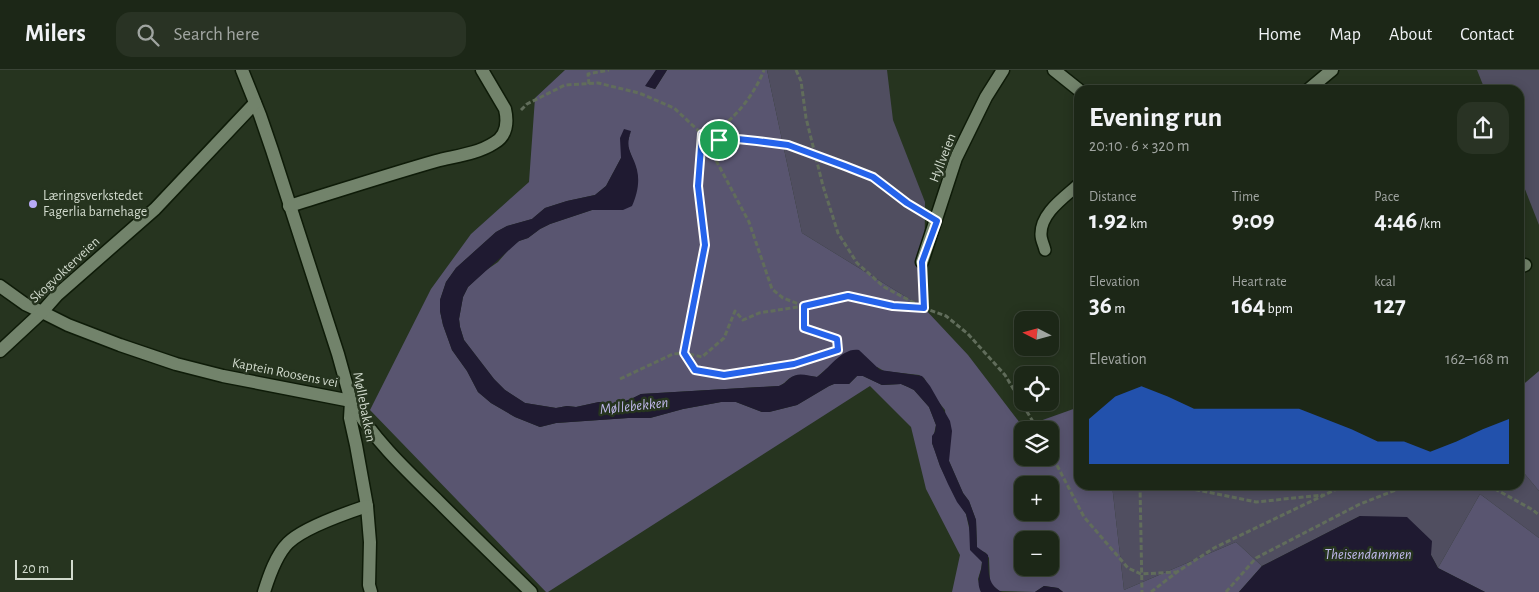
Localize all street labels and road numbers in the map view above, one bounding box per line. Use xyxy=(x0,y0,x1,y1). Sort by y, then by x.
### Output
street label: Hyllveien xyxy=(927,132,959,184)
street label: Skogvokterveien xyxy=(27,234,103,306)
street label: Kaptein Roosens vei xyxy=(231,356,339,390)
street label: Møllebakken xyxy=(350,371,378,443)

